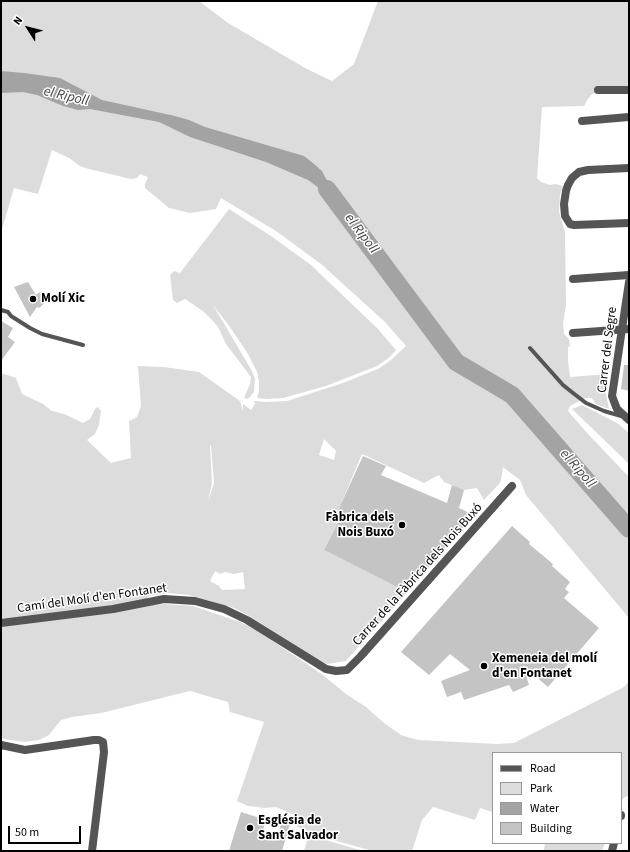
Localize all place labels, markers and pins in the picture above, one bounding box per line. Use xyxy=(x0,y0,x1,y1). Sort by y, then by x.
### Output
place label: Molí Xic xyxy=(41,291,85,307)
marker: Molí Xic xyxy=(28,294,38,304)
place label: Fàbrica dels Nois Buxó xyxy=(326,510,394,541)
marker: Fàbrica dels Nois Buxó xyxy=(397,520,407,530)
place label: Xemeneia del molí d'en Fontanet xyxy=(492,651,597,682)
marker: Xemeneia del molí d'en Fontanet xyxy=(479,661,489,671)
place label: Església de Sant Salvador xyxy=(258,813,338,844)
marker: Església de Sant Salvador xyxy=(245,823,255,833)

